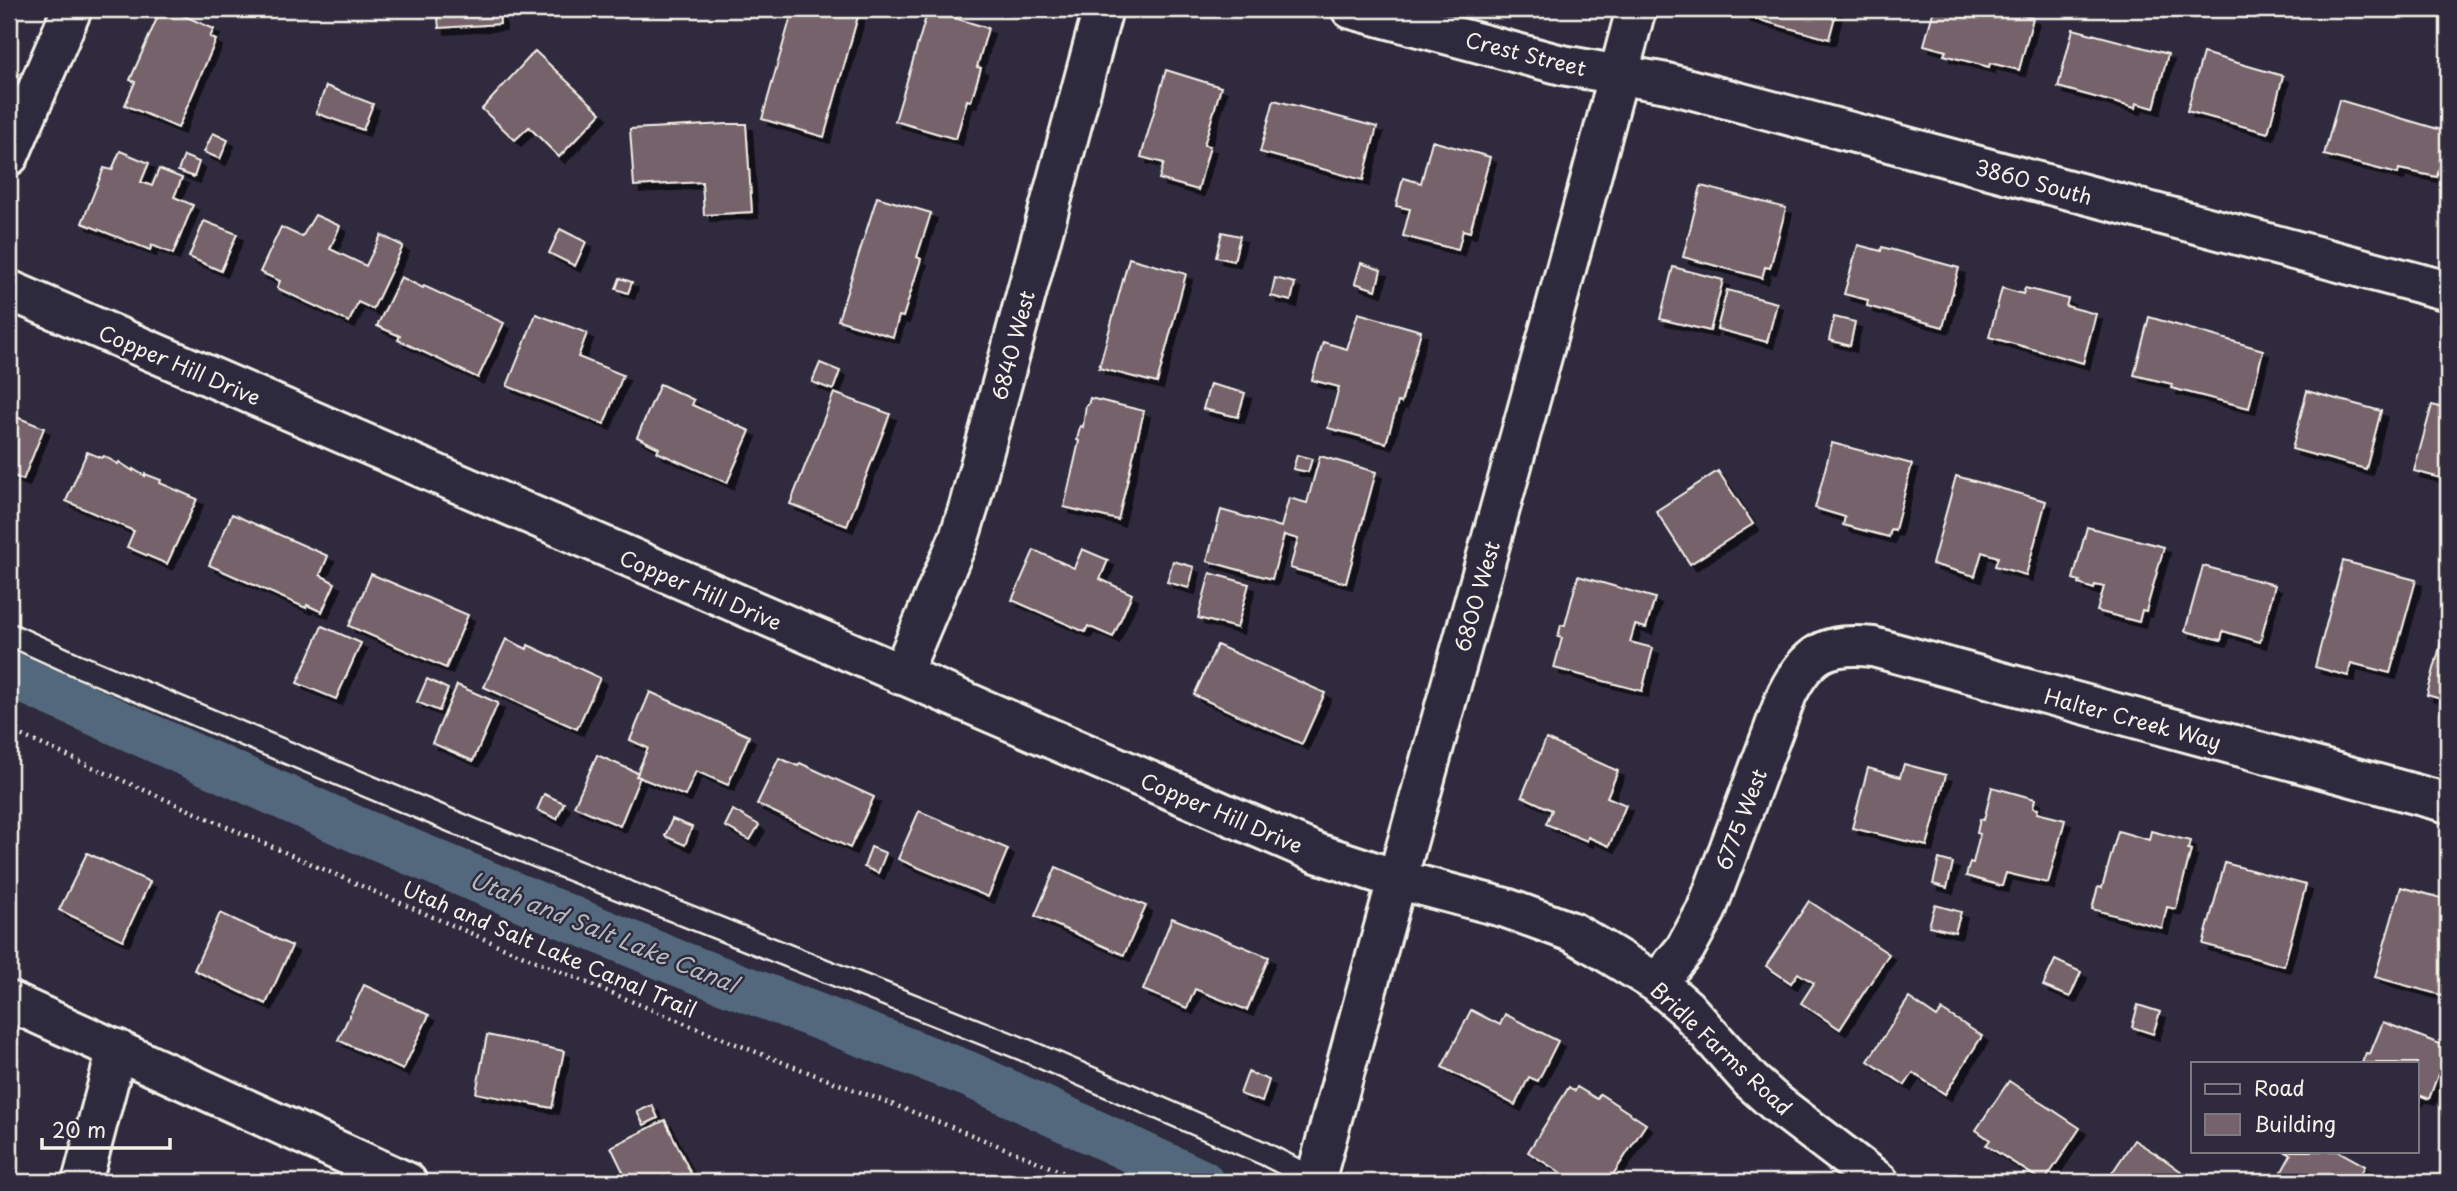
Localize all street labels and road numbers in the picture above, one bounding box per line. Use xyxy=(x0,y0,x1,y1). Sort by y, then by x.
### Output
street label: Crest Street xyxy=(1462,23,1590,83)
street label: 3860 South xyxy=(1972,150,2096,212)
street label: 6840 West xyxy=(982,287,1042,403)
street label: Copper Hill Drive xyxy=(94,315,266,413)
street label: 6800 West xyxy=(1445,537,1507,655)
street label: Copper Hill Drive xyxy=(615,540,787,638)
street label: Halter Creek Way xyxy=(2041,679,2225,757)
street label: Copper Hill Drive xyxy=(1136,763,1308,861)
street label: 6775 West xyxy=(1706,764,1774,874)
street label: Utah and Salt Lake Canal Trail xyxy=(398,871,702,1025)
street label: Bridle Farms Road xyxy=(1644,974,1800,1122)

